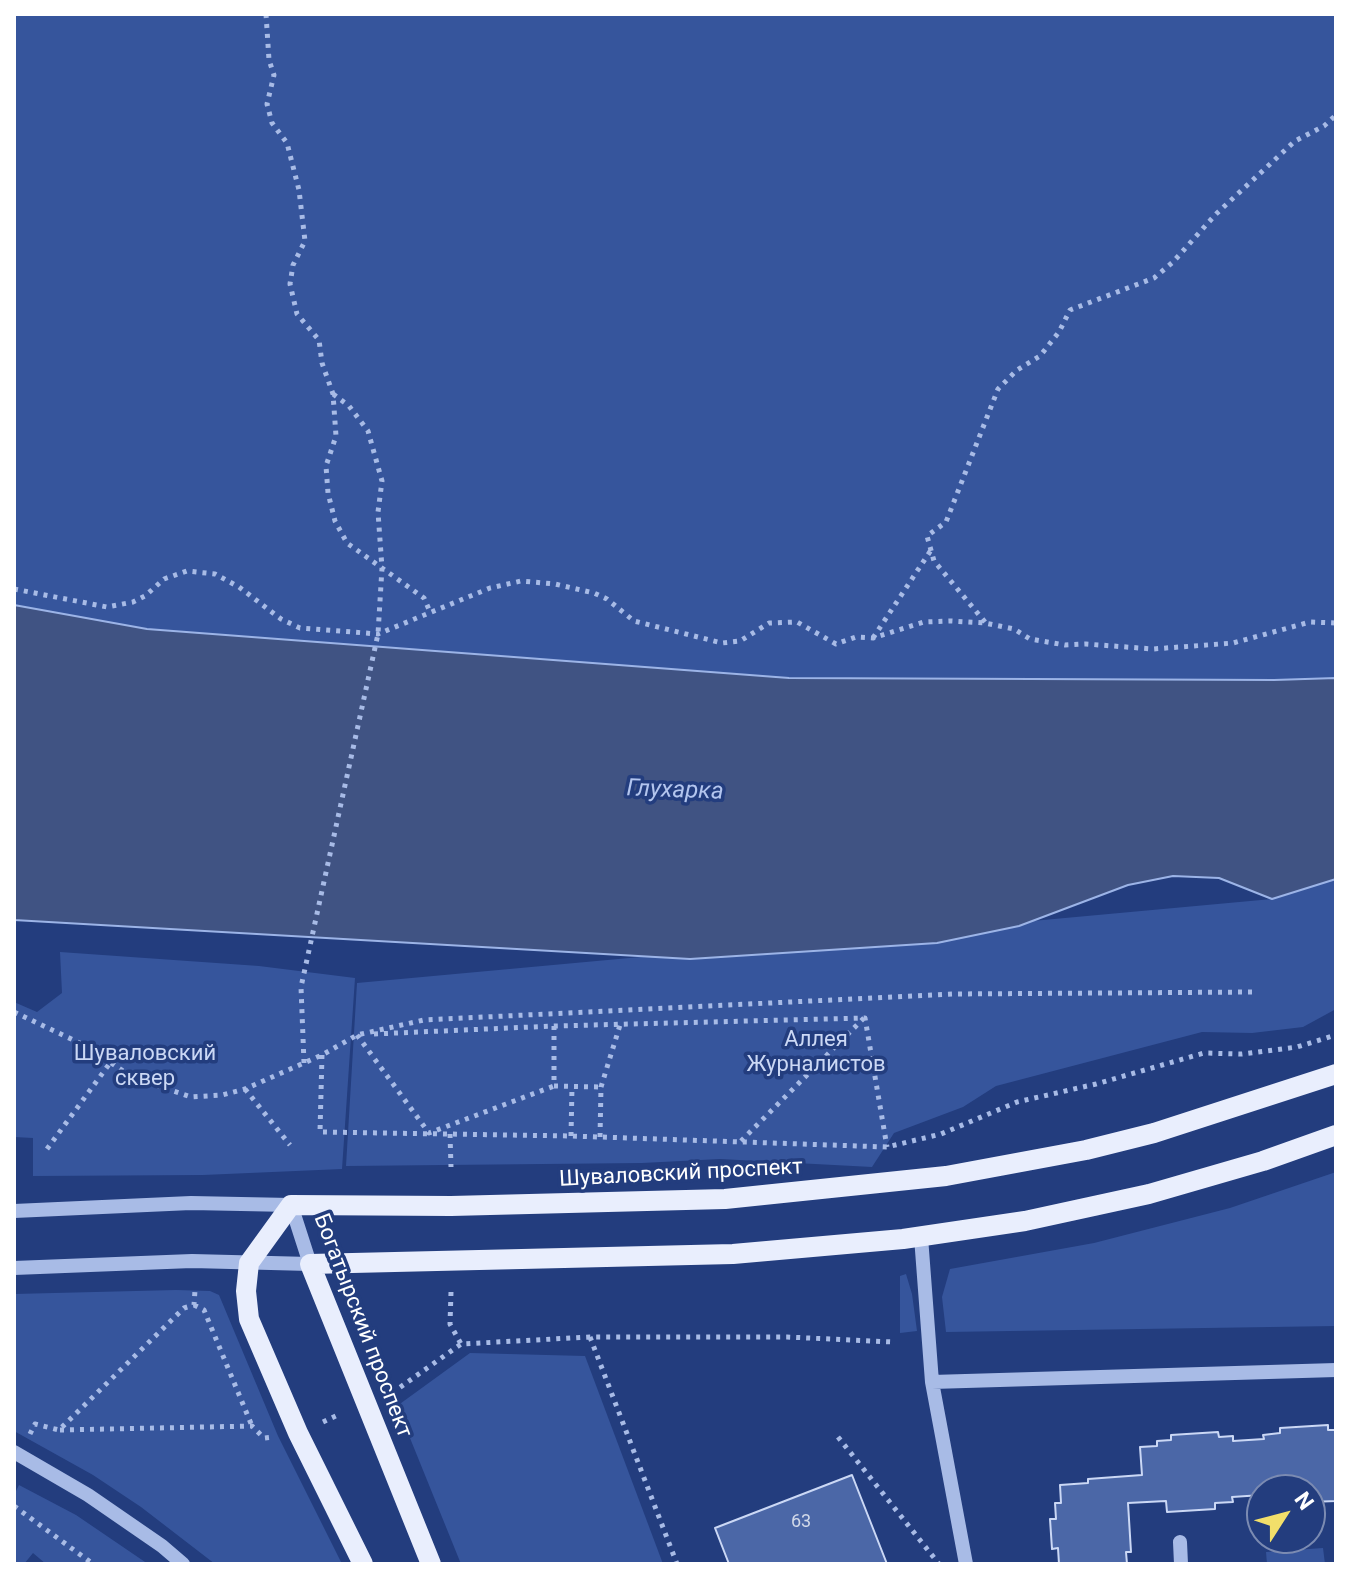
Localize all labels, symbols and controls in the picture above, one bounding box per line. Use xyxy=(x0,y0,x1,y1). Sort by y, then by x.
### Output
water label: Глухарка xyxy=(626,775,724,807)
park label: Аллея Журналистов xyxy=(746,1027,886,1078)
park label: Шуваловский сквер xyxy=(74,1041,216,1092)
street label: Шуваловский проспект xyxy=(559,1154,803,1194)
street label: Богатырский проспект xyxy=(307,1210,417,1442)
north arrow xyxy=(1246,1474,1326,1554)
text: N xyxy=(1290,1487,1319,1514)
house number: 63 xyxy=(791,1511,811,1533)

